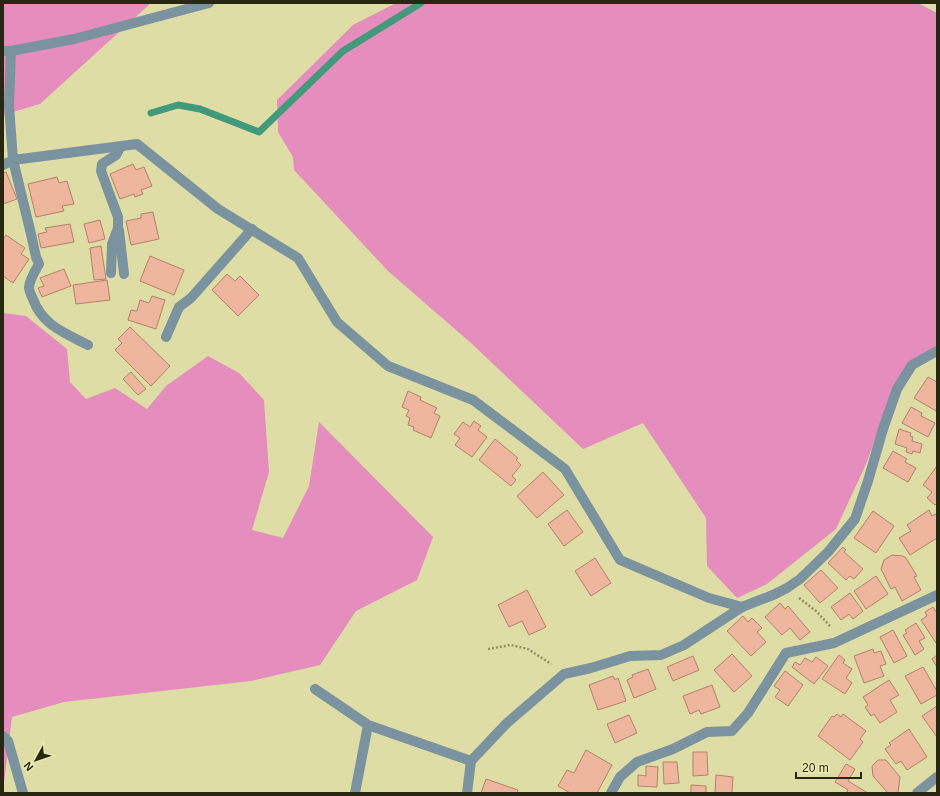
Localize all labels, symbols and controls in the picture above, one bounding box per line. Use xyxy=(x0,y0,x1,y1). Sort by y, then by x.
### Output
north arrow xyxy=(16,740,56,780)
scale bar xyxy=(796,754,861,780)
text: N xyxy=(21,759,35,773)
text: 20 m xyxy=(802,761,829,775)

